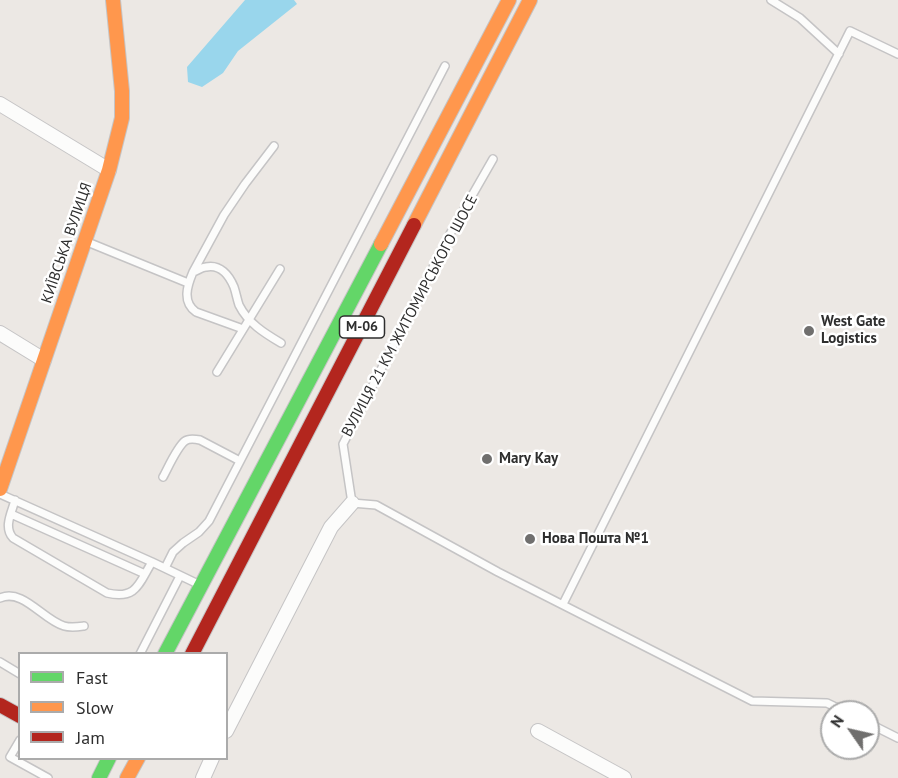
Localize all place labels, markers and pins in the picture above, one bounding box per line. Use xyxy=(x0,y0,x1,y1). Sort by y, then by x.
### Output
place label: West Gate Logistics xyxy=(821,313,885,348)
marker: West Gate Logistics xyxy=(802,324,816,338)
place label: Mary Kay xyxy=(499,450,558,468)
marker: Mary Kay xyxy=(480,452,494,466)
place label: Нова Пошта №1 xyxy=(542,530,649,548)
marker: Нова Пошта №1 xyxy=(523,532,537,546)

